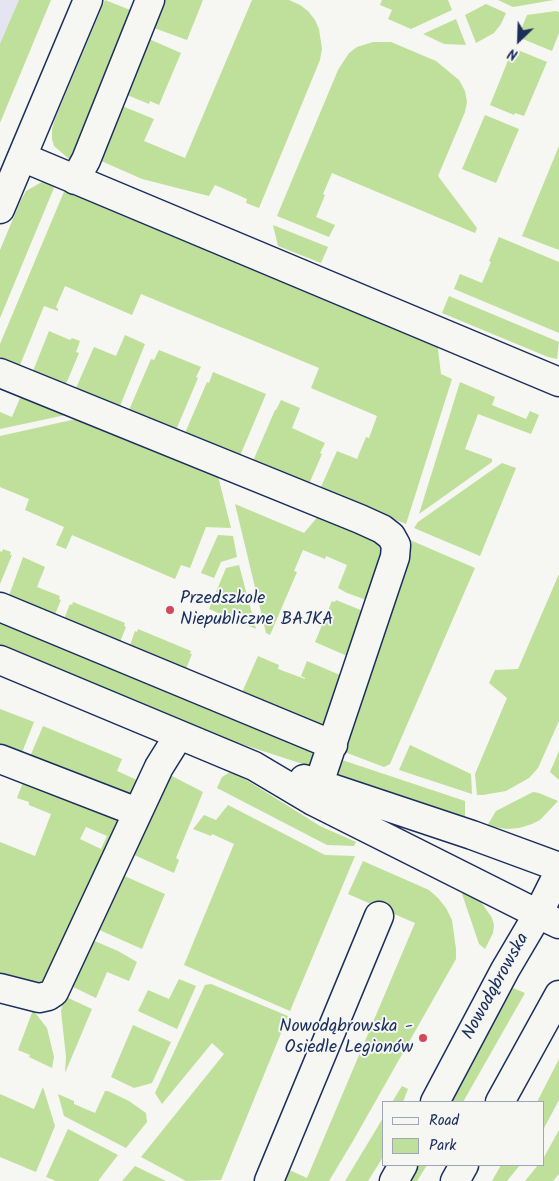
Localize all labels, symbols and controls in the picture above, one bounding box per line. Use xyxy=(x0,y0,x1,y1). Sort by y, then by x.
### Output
north arrow xyxy=(494,15,544,65)
text: N xyxy=(504,42,521,66)
place label: Przedszkole Niepubliczne BAJKA xyxy=(180,589,333,632)
marker: Przedszkole Niepubliczne BAJKA xyxy=(164,604,176,616)
street label: Nowodąbrowska xyxy=(459,930,535,1044)
place label: Nowodąbrowska - Osiedle Legionów xyxy=(279,1017,413,1060)
marker: Nowodąbrowska - Osiedle Legionów xyxy=(417,1032,429,1044)
legend xyxy=(382,1101,544,1166)
text: Road xyxy=(429,1109,459,1133)
text: Park xyxy=(429,1134,456,1158)

